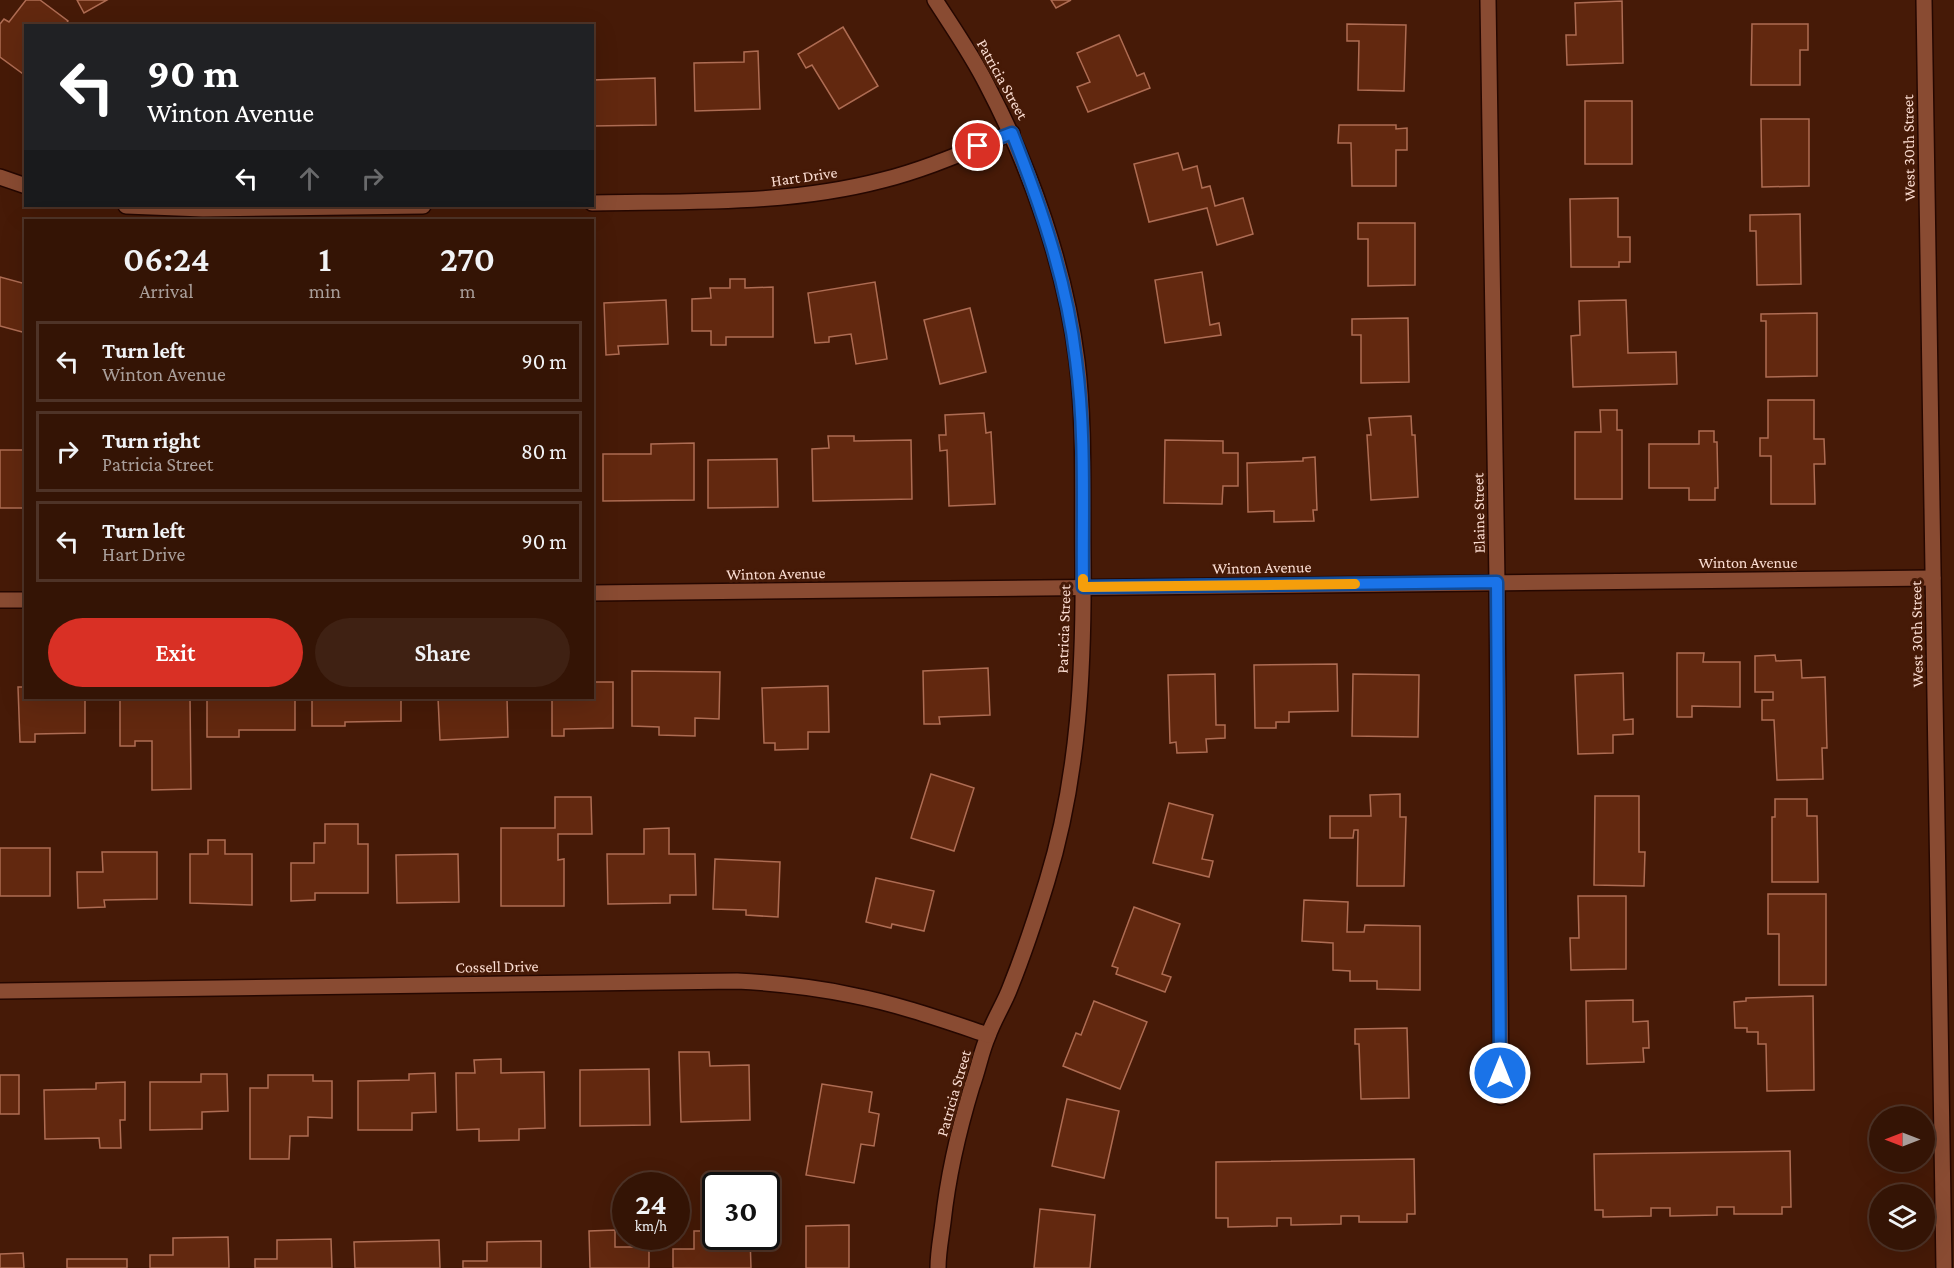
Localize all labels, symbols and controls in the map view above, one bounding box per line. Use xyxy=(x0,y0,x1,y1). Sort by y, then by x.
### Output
street label: Patricia Street xyxy=(974,36,1032,123)
icon: left xyxy=(48,48,126,126)
text: 90 m xyxy=(147,49,239,96)
street label: West 30th Street xyxy=(1899,94,1918,201)
text: Winton Avenue xyxy=(147,98,314,128)
pin xyxy=(952,120,1003,171)
icon: arrive xyxy=(961,129,994,162)
icon: left xyxy=(230,162,263,195)
icon: ahead xyxy=(293,162,326,195)
icon: right xyxy=(356,162,389,195)
street label: Hart Drive xyxy=(770,163,838,190)
text: 06:24 xyxy=(123,239,210,279)
text: 1 xyxy=(318,239,331,279)
text: 270 xyxy=(440,239,495,279)
text: Arrival xyxy=(139,280,194,302)
text: min xyxy=(309,280,341,302)
text: m xyxy=(459,280,475,302)
text: Turn left xyxy=(102,338,185,363)
icon: left xyxy=(51,345,84,378)
text: 90 m xyxy=(522,349,567,374)
text: Winton Avenue xyxy=(102,363,226,385)
text: Turn right xyxy=(102,428,200,453)
icon: right xyxy=(51,435,84,468)
text: 80 m xyxy=(521,439,567,464)
text: Patricia Street xyxy=(102,453,213,475)
street label: Elaine Street xyxy=(1469,472,1488,553)
text: Turn left xyxy=(102,518,185,543)
icon: left xyxy=(51,525,84,558)
text: 90 m xyxy=(522,529,567,554)
text: Hart Drive xyxy=(102,543,185,565)
street label: Winton Avenue xyxy=(1698,554,1798,571)
street label: Winton Avenue xyxy=(1212,558,1312,577)
street label: Winton Avenue xyxy=(726,564,826,583)
street label: West 30th Street xyxy=(1907,580,1926,687)
street label: Patricia Street xyxy=(1053,583,1074,674)
button: Exit xyxy=(48,618,303,687)
button: Share xyxy=(315,618,570,687)
street label: Cossell Drive xyxy=(455,957,539,976)
position arrow xyxy=(1468,1041,1532,1105)
street label: Patricia Street xyxy=(933,1047,974,1138)
north arrow xyxy=(1869,1106,1935,1172)
map controls xyxy=(1869,1106,1935,1250)
speed limit sign: 30 xyxy=(702,1172,780,1250)
button: layers xyxy=(1869,1184,1935,1250)
text: 24 xyxy=(635,1187,667,1220)
text: km/h xyxy=(635,1218,667,1234)

